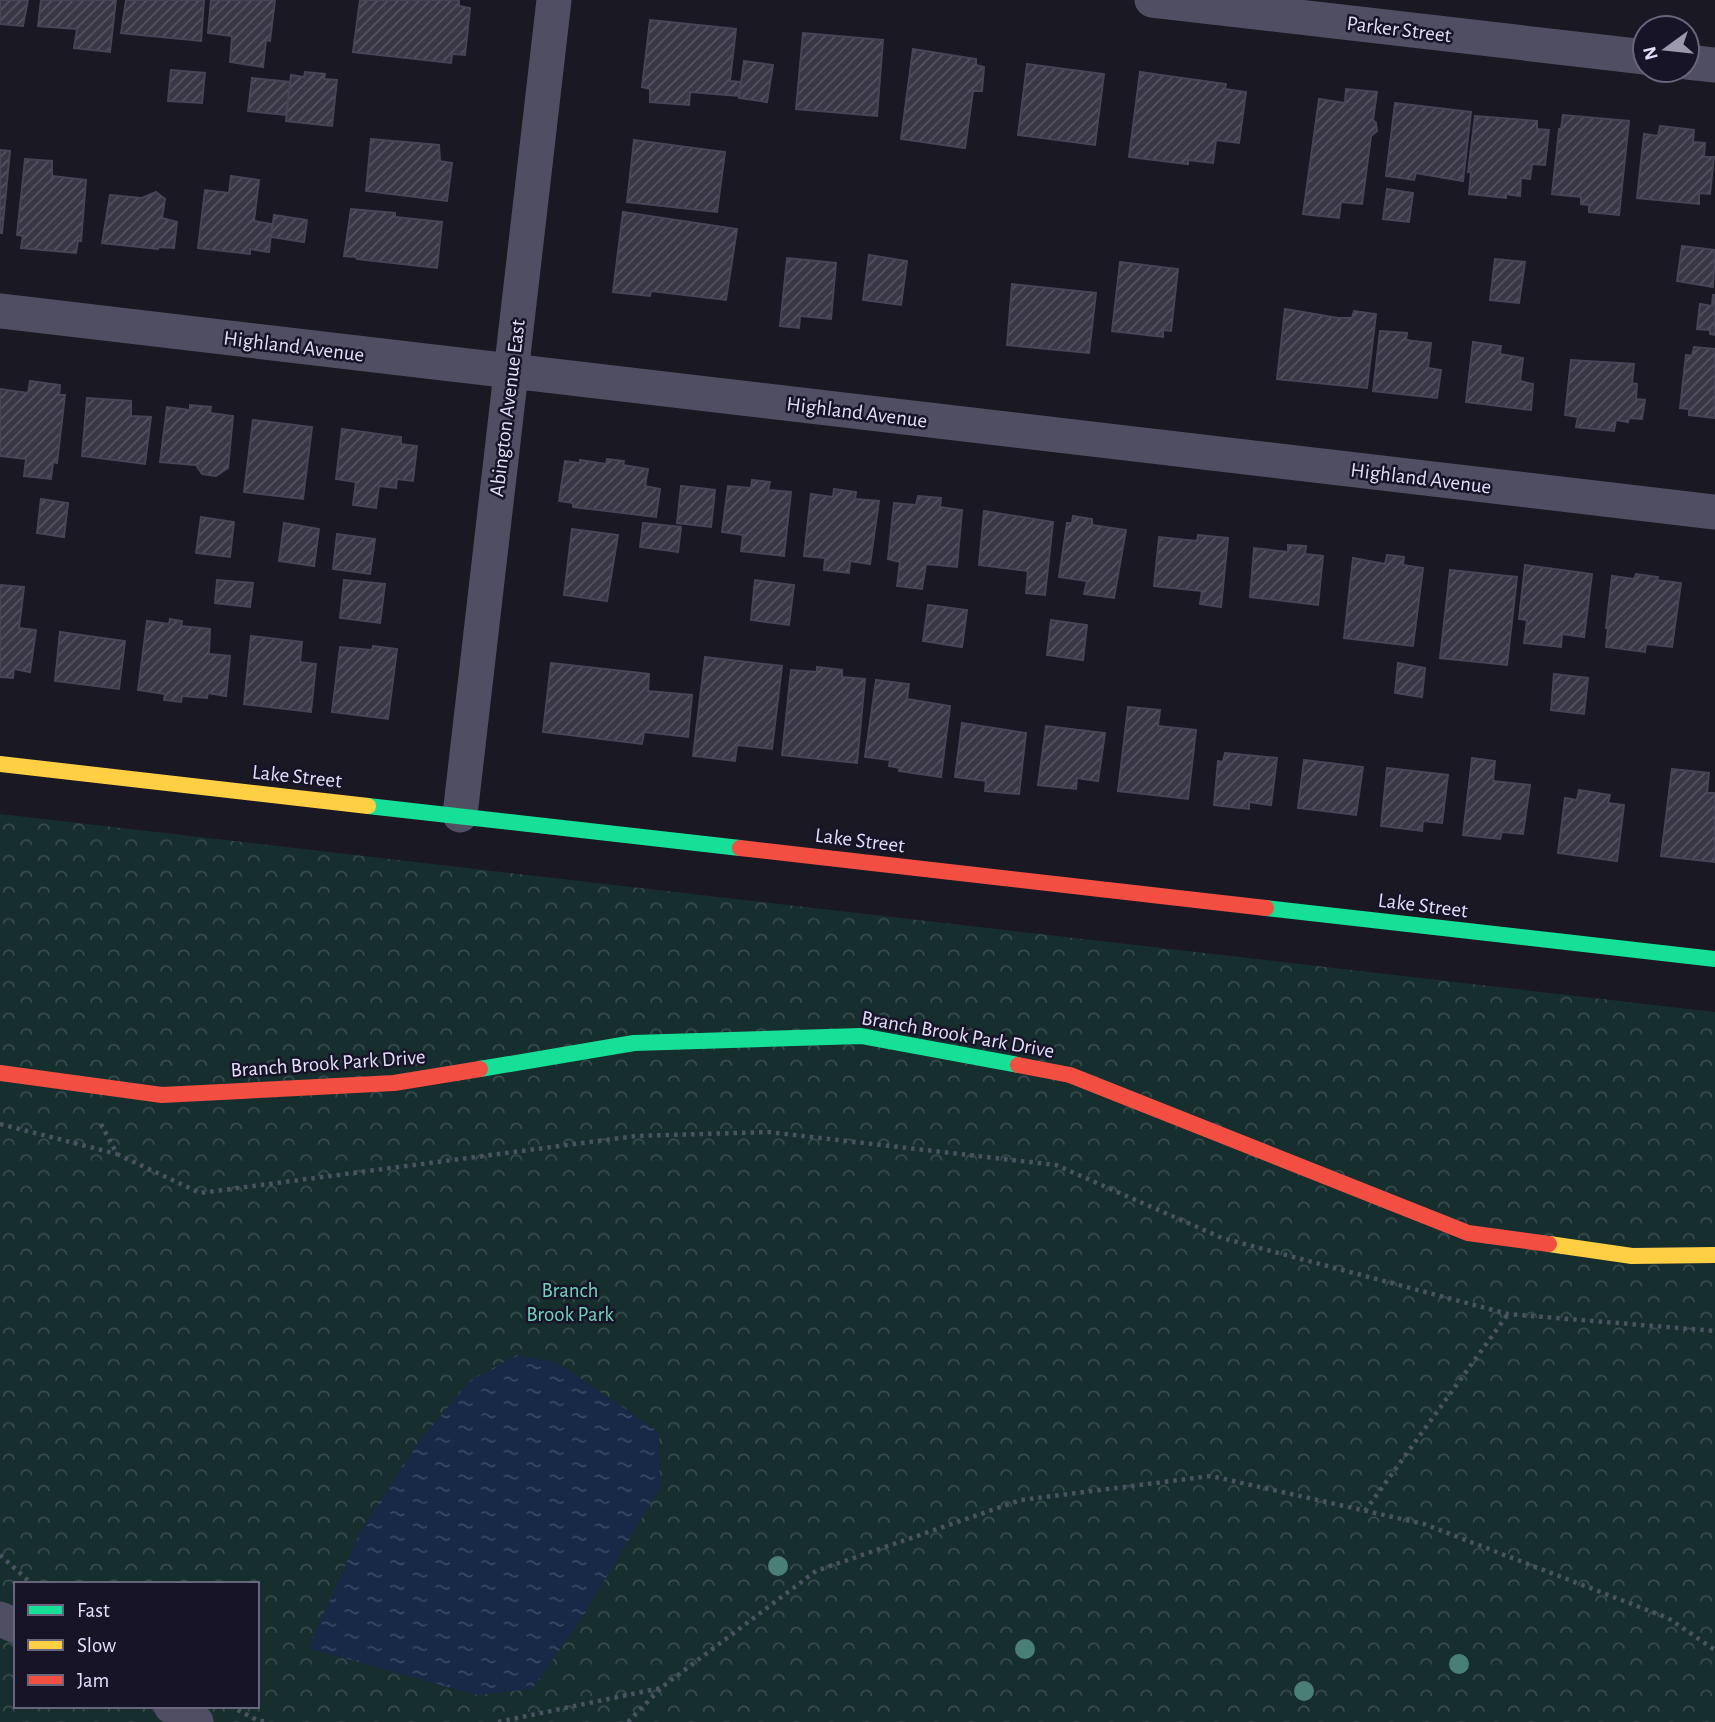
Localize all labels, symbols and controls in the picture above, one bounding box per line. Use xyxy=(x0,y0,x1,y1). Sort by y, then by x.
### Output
street label: Parker Street xyxy=(1345,13,1453,46)
north arrow xyxy=(1631,14,1701,84)
text: N xyxy=(1640,44,1662,62)
street label: Abington Avenue East xyxy=(486,318,529,498)
street label: Highland Avenue xyxy=(222,327,366,366)
street label: Highland Avenue xyxy=(785,393,929,432)
street label: Highland Avenue xyxy=(1349,459,1493,498)
street label: Lake Street xyxy=(251,761,343,792)
street label: Lake Street xyxy=(814,825,906,856)
street label: Lake Street xyxy=(1377,890,1469,921)
street label: Branch Brook Park Drive xyxy=(860,1007,1056,1062)
street label: Branch Brook Park Drive xyxy=(230,1046,426,1081)
park label: Branch Brook Park xyxy=(526,1280,614,1325)
legend xyxy=(14,1582,259,1708)
text: Fast xyxy=(77,1600,110,1621)
text: Slow xyxy=(77,1635,116,1656)
text: Jam xyxy=(77,1670,109,1691)

